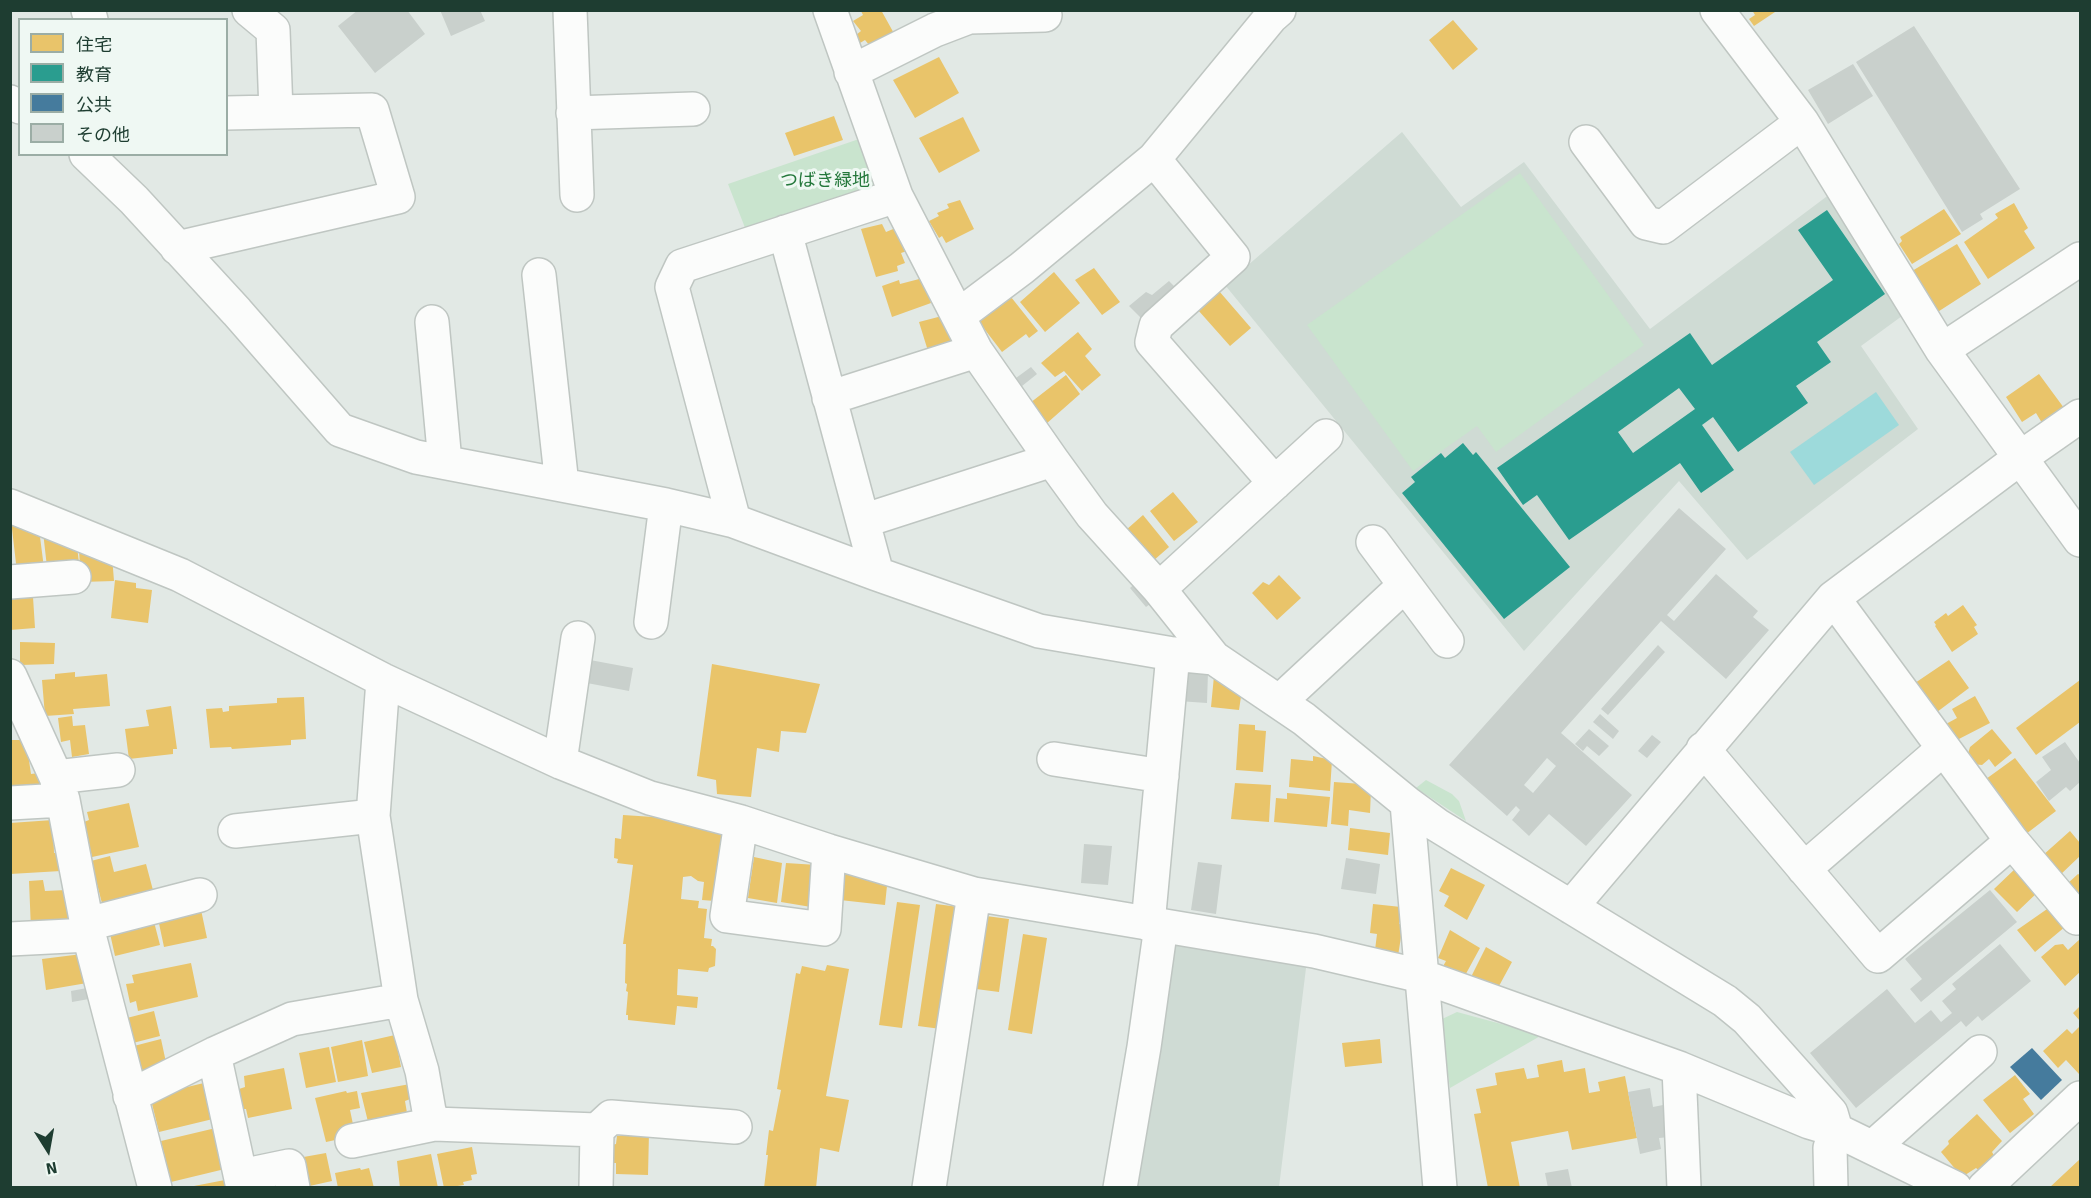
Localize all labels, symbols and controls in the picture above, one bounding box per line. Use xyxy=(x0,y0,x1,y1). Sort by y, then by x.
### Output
legend xyxy=(18,18,228,156)
text: 住宅 xyxy=(76,34,112,56)
text: 教育 xyxy=(76,64,112,86)
text: 公共 xyxy=(76,94,112,116)
text: その他 xyxy=(76,124,130,146)
park label: つばき緑地 xyxy=(780,170,870,192)
north arrow xyxy=(18,1120,78,1180)
text: N xyxy=(44,1157,59,1179)

